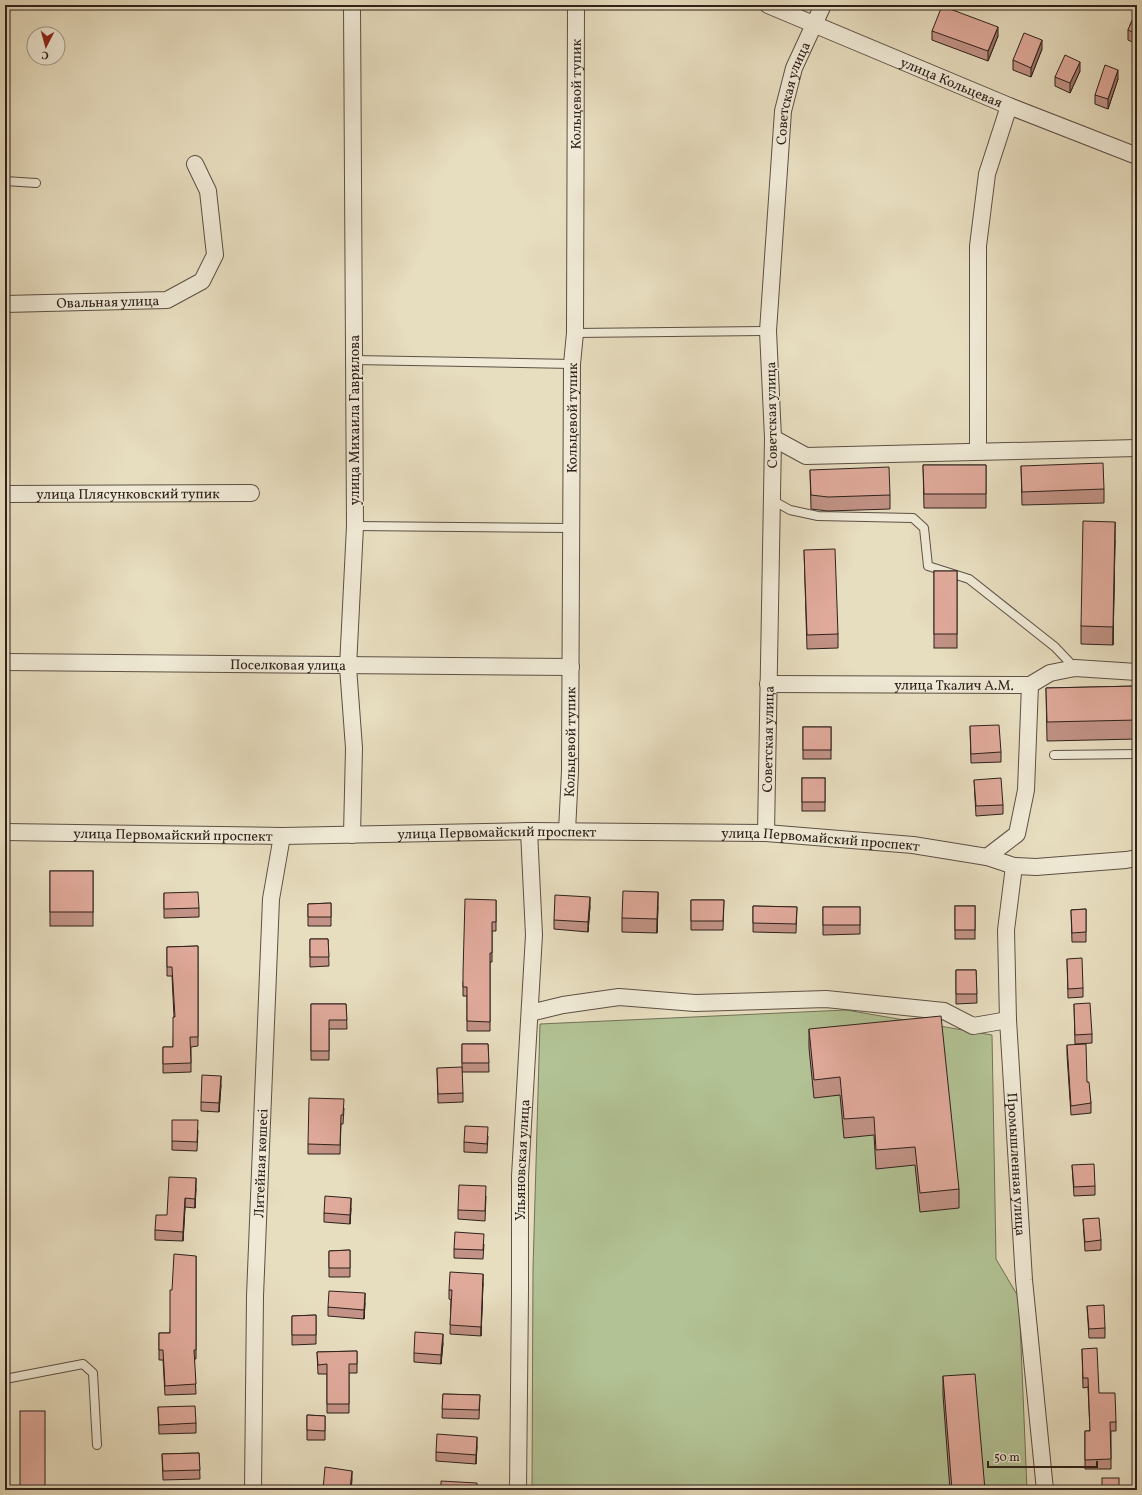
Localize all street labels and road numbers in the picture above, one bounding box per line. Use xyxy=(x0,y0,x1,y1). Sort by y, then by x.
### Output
street label: Кольцевой тупик xyxy=(568,38,587,150)
street label: Советская улица xyxy=(773,39,816,146)
street label: улица Кольцевая xyxy=(897,53,1005,113)
street label: Овальная улица xyxy=(56,292,160,314)
street label: улица Михаила Гаврилова xyxy=(346,335,365,505)
street label: Советская улица xyxy=(762,361,783,468)
street label: Кольцевой тупик xyxy=(563,362,583,473)
street label: улица Плясунковский тупик xyxy=(36,485,220,505)
street label: Поселковая улица xyxy=(230,656,346,676)
street label: улица Ткалич А.М. xyxy=(894,676,1014,696)
street label: Советская улица xyxy=(759,685,780,793)
street label: Кольцевой тупик xyxy=(561,686,581,798)
street label: улица Первомайский проспект xyxy=(397,823,597,845)
street label: улица Первомайский проспект xyxy=(73,825,273,847)
street label: улица Первомайский проспект xyxy=(721,825,921,857)
street label: Промышленная улица xyxy=(1001,1092,1029,1237)
street label: Ульяновская улица xyxy=(512,1099,535,1221)
street label: Литейная көшесі xyxy=(250,1108,274,1218)

